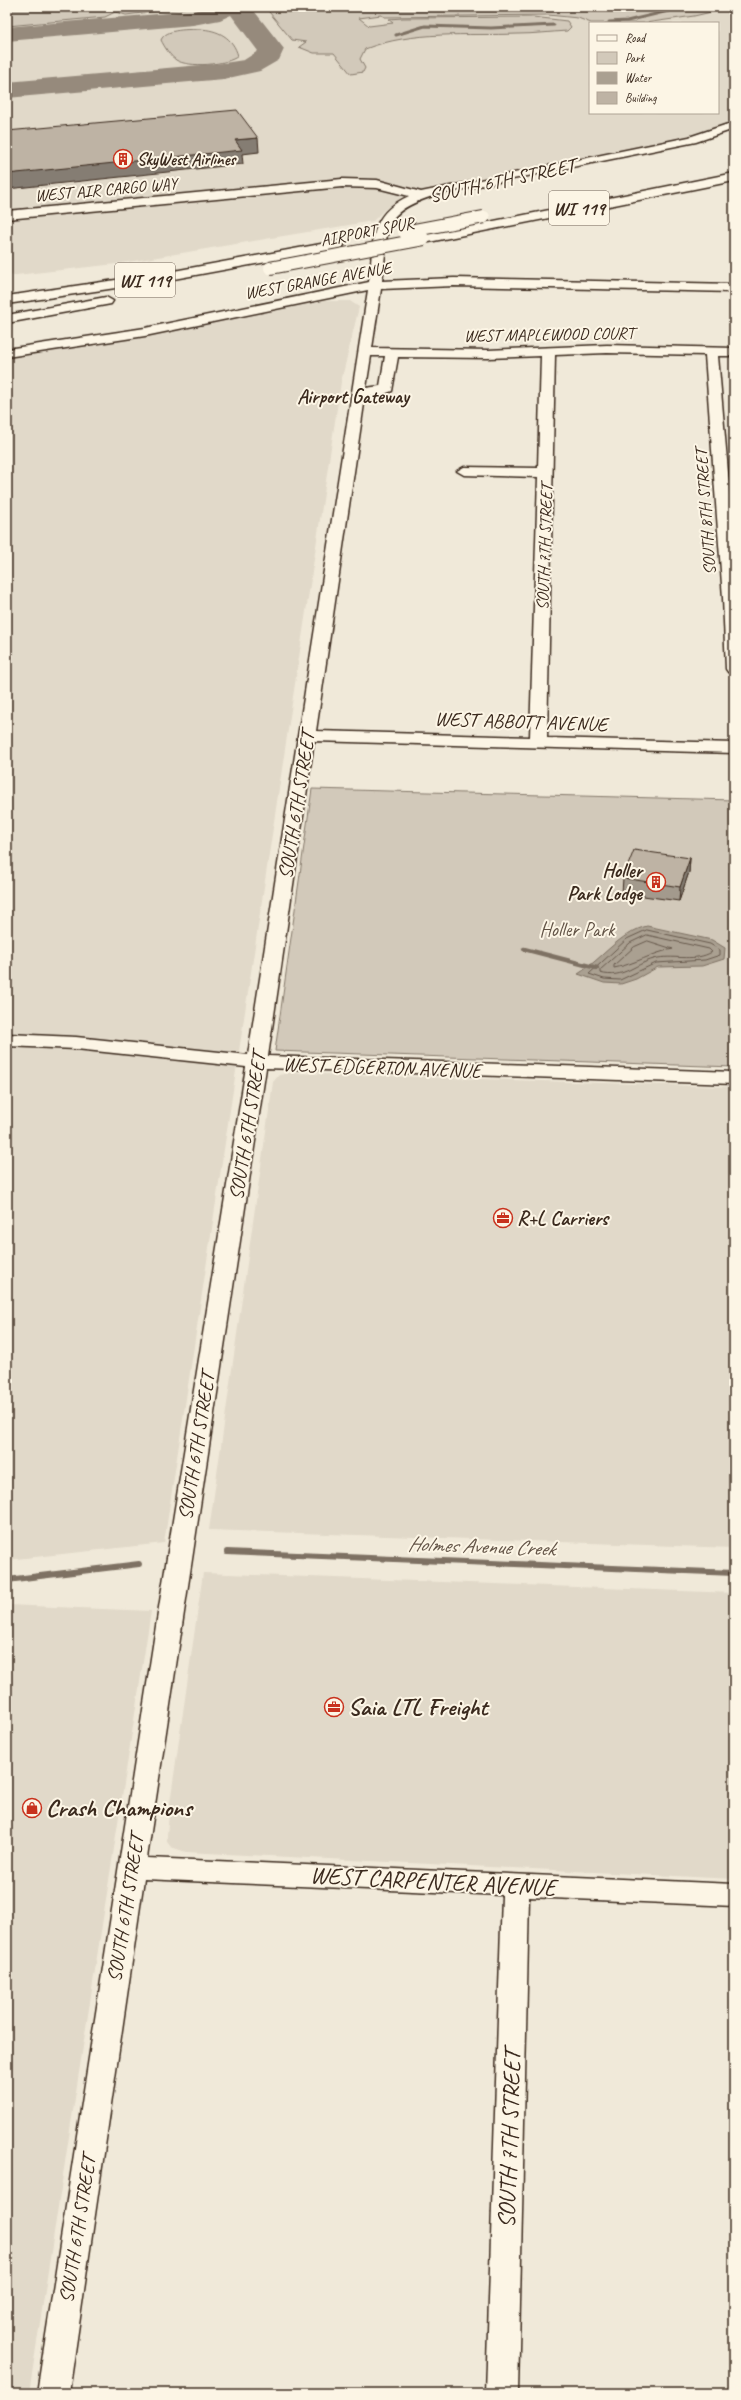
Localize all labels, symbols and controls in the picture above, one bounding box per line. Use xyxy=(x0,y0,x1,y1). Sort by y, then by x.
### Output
legend xyxy=(589,22,719,114)
text: Road xyxy=(625,30,647,46)
text: Park xyxy=(625,50,646,66)
text: Water xyxy=(625,70,653,86)
text: Building xyxy=(625,90,657,106)
building icon: SkyWest Airlines xyxy=(112,148,134,170)
place label: SkyWest Airlines xyxy=(137,149,237,170)
street label: SOUTH 6TH STREET xyxy=(427,152,582,208)
street label: WEST AIR CARGO WAY xyxy=(34,173,180,206)
road number: WI 119 xyxy=(549,191,609,225)
street label: AIRPORT SPUR xyxy=(319,212,417,251)
street label: WEST GRANGE AVENUE xyxy=(243,257,395,304)
road number: WI 119 xyxy=(115,263,175,297)
street label: WEST MAPLEWOOD COURT xyxy=(464,322,639,346)
district label: Airport Gateway xyxy=(297,384,411,409)
street label: SOUTH 8TH STREET xyxy=(690,444,720,576)
street label: SOUTH 7TH STREET xyxy=(532,479,557,610)
street label: WEST ABBOTT AVENUE xyxy=(434,706,610,737)
street label: SOUTH 6TH STREET xyxy=(273,725,321,880)
place label: Holler Park Lodge xyxy=(567,858,645,906)
building icon: Holler Park Lodge xyxy=(645,871,667,893)
park label: Holler Park xyxy=(540,917,616,942)
street label: SOUTH 6TH STREET xyxy=(224,1046,272,1201)
street label: WEST EDGERTON AVENUE xyxy=(283,1052,484,1084)
place label: R+L Carriers xyxy=(517,1206,610,1231)
office icon: R+L Carriers xyxy=(492,1207,514,1229)
street label: SOUTH 6TH STREET xyxy=(173,1366,221,1521)
water label: Holmes Avenue Creek xyxy=(407,1530,558,1562)
place label: Saia LTL Freight xyxy=(348,1692,491,1722)
office icon: Saia LTL Freight xyxy=(323,1696,345,1718)
place label: Crash Champions xyxy=(46,1793,194,1823)
shop icon: Crash Champions xyxy=(21,1797,43,1819)
street label: SOUTH 6TH STREET xyxy=(102,1828,150,1983)
street label: WEST CARPENTER AVENUE xyxy=(309,1860,559,1903)
street label: SOUTH 7TH STREET xyxy=(491,2043,527,2229)
street label: SOUTH 6TH STREET xyxy=(54,2149,102,2304)

